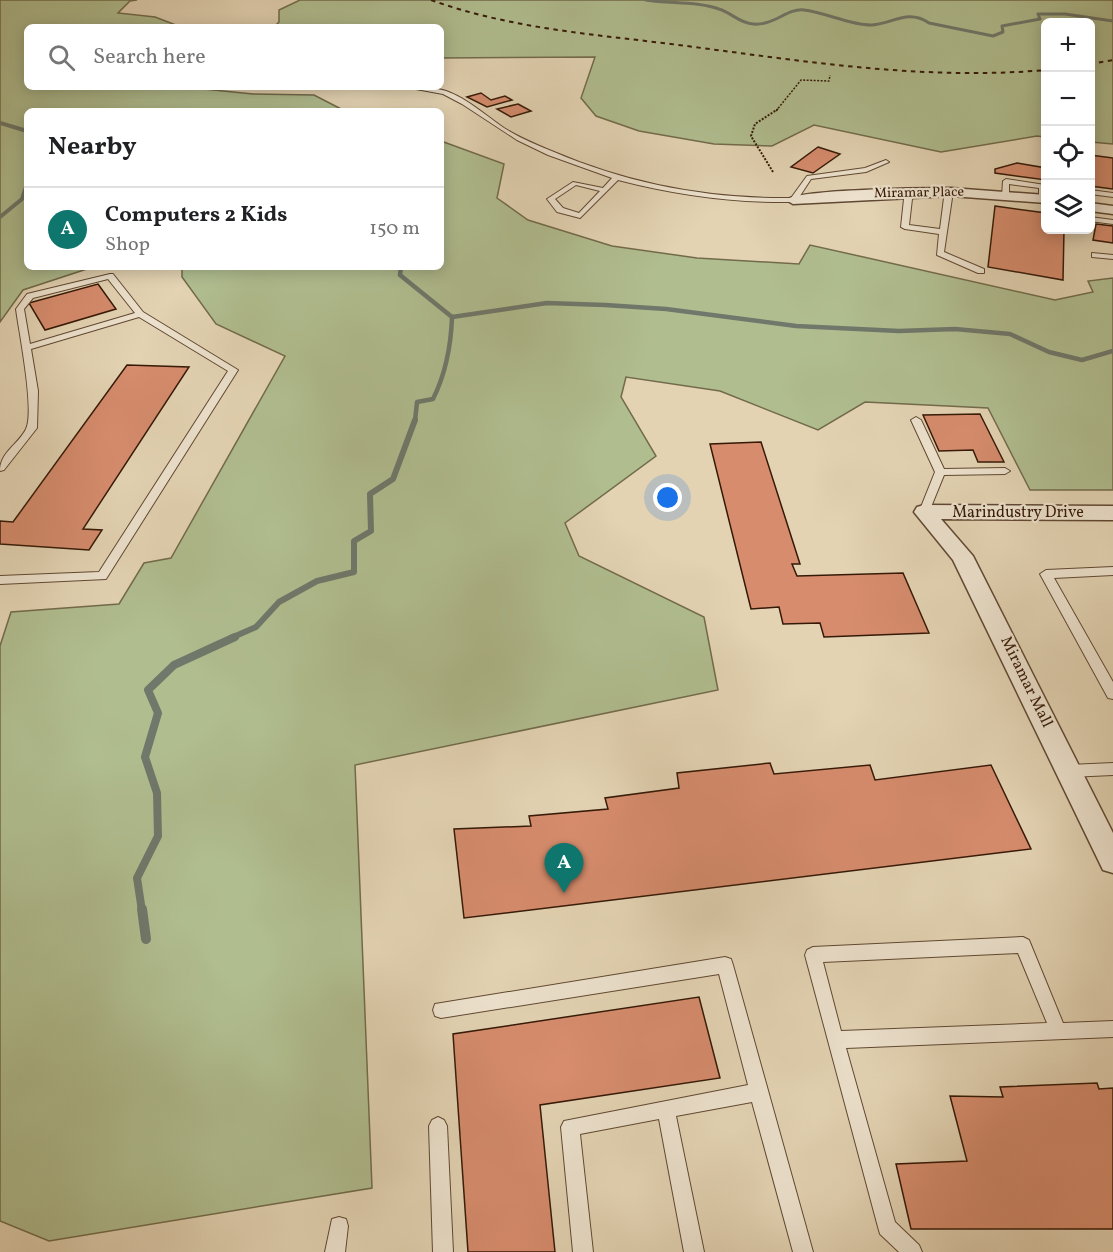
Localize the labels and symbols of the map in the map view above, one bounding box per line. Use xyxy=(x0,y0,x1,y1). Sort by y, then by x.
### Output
street label: Miramar Place xyxy=(874,183,965,203)
your location xyxy=(653,483,682,512)
street label: Marindustry Drive xyxy=(952,502,1084,524)
street label: Miramar Mall xyxy=(994,633,1058,731)
pin: A xyxy=(544,844,584,893)

